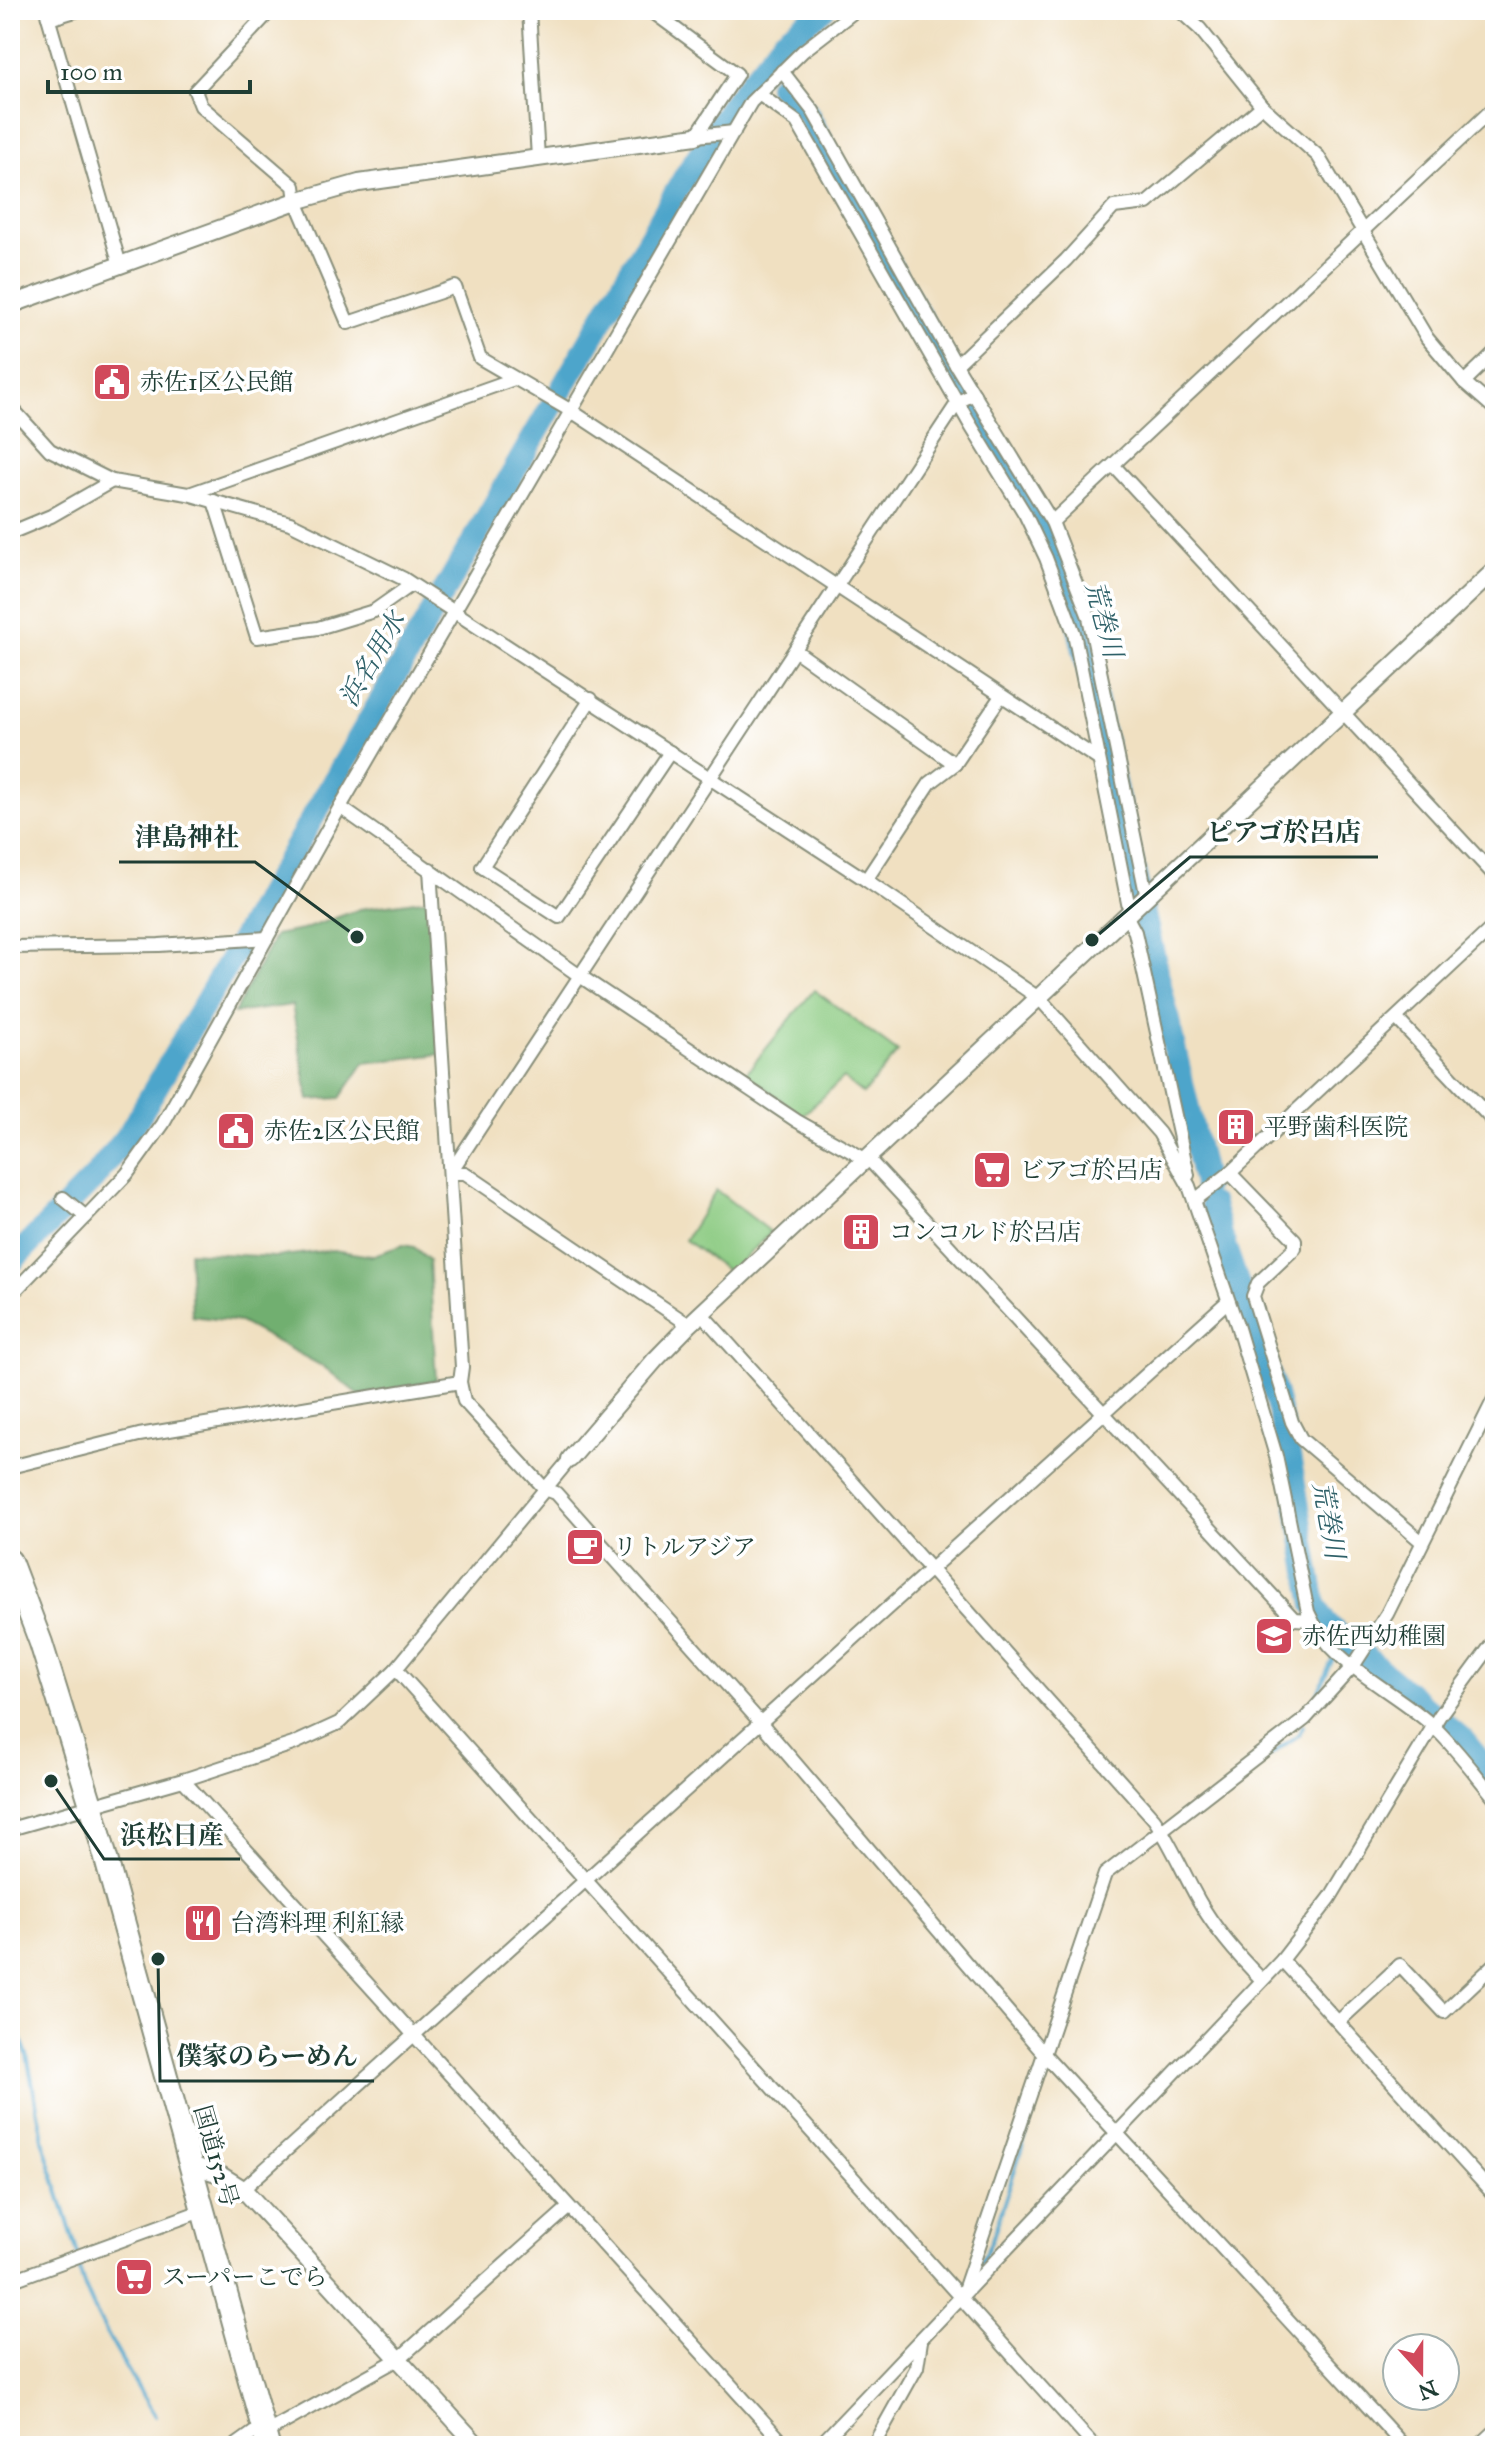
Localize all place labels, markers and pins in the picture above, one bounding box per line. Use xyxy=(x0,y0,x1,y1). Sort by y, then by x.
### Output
public building icon: 赤佐1区公民館 xyxy=(91,361,133,403)
place label: 赤佐1区公民館 xyxy=(140,367,293,397)
callout: ピアゴ於呂店 xyxy=(1190,807,1378,857)
callout: 津島神社 xyxy=(119,812,255,862)
building icon: 平野歯科医院 xyxy=(1215,1106,1257,1148)
public building icon: 赤佐2区公民館 xyxy=(215,1110,257,1152)
place label: 平野歯科医院 xyxy=(1264,1112,1408,1142)
place label: 赤佐2区公民館 xyxy=(264,1116,420,1146)
supermarket icon: ビアゴ於呂店 xyxy=(971,1149,1013,1191)
place label: ビアゴ於呂店 xyxy=(1020,1155,1163,1185)
building icon: コンコルド於呂店 xyxy=(840,1211,882,1253)
place label: コンコルド於呂店 xyxy=(889,1217,1081,1247)
cafe icon: リトルアジア xyxy=(564,1526,606,1568)
place label: リトルアジア xyxy=(613,1532,756,1562)
school or university icon: 赤佐西幼稚園 xyxy=(1253,1615,1295,1657)
place label: 赤佐西幼稚園 xyxy=(1302,1621,1446,1651)
callout: 浜松日産 xyxy=(104,1809,240,1859)
restaurant icon: 台湾料理 利紅縁 xyxy=(182,1902,224,1944)
place label: 台湾料理 利紅縁 xyxy=(231,1908,404,1938)
callout: 僕家のらーめん xyxy=(160,2031,374,2081)
supermarket icon: スーパーこでら xyxy=(113,2256,155,2298)
place label: スーパーこでら xyxy=(162,2262,328,2292)

